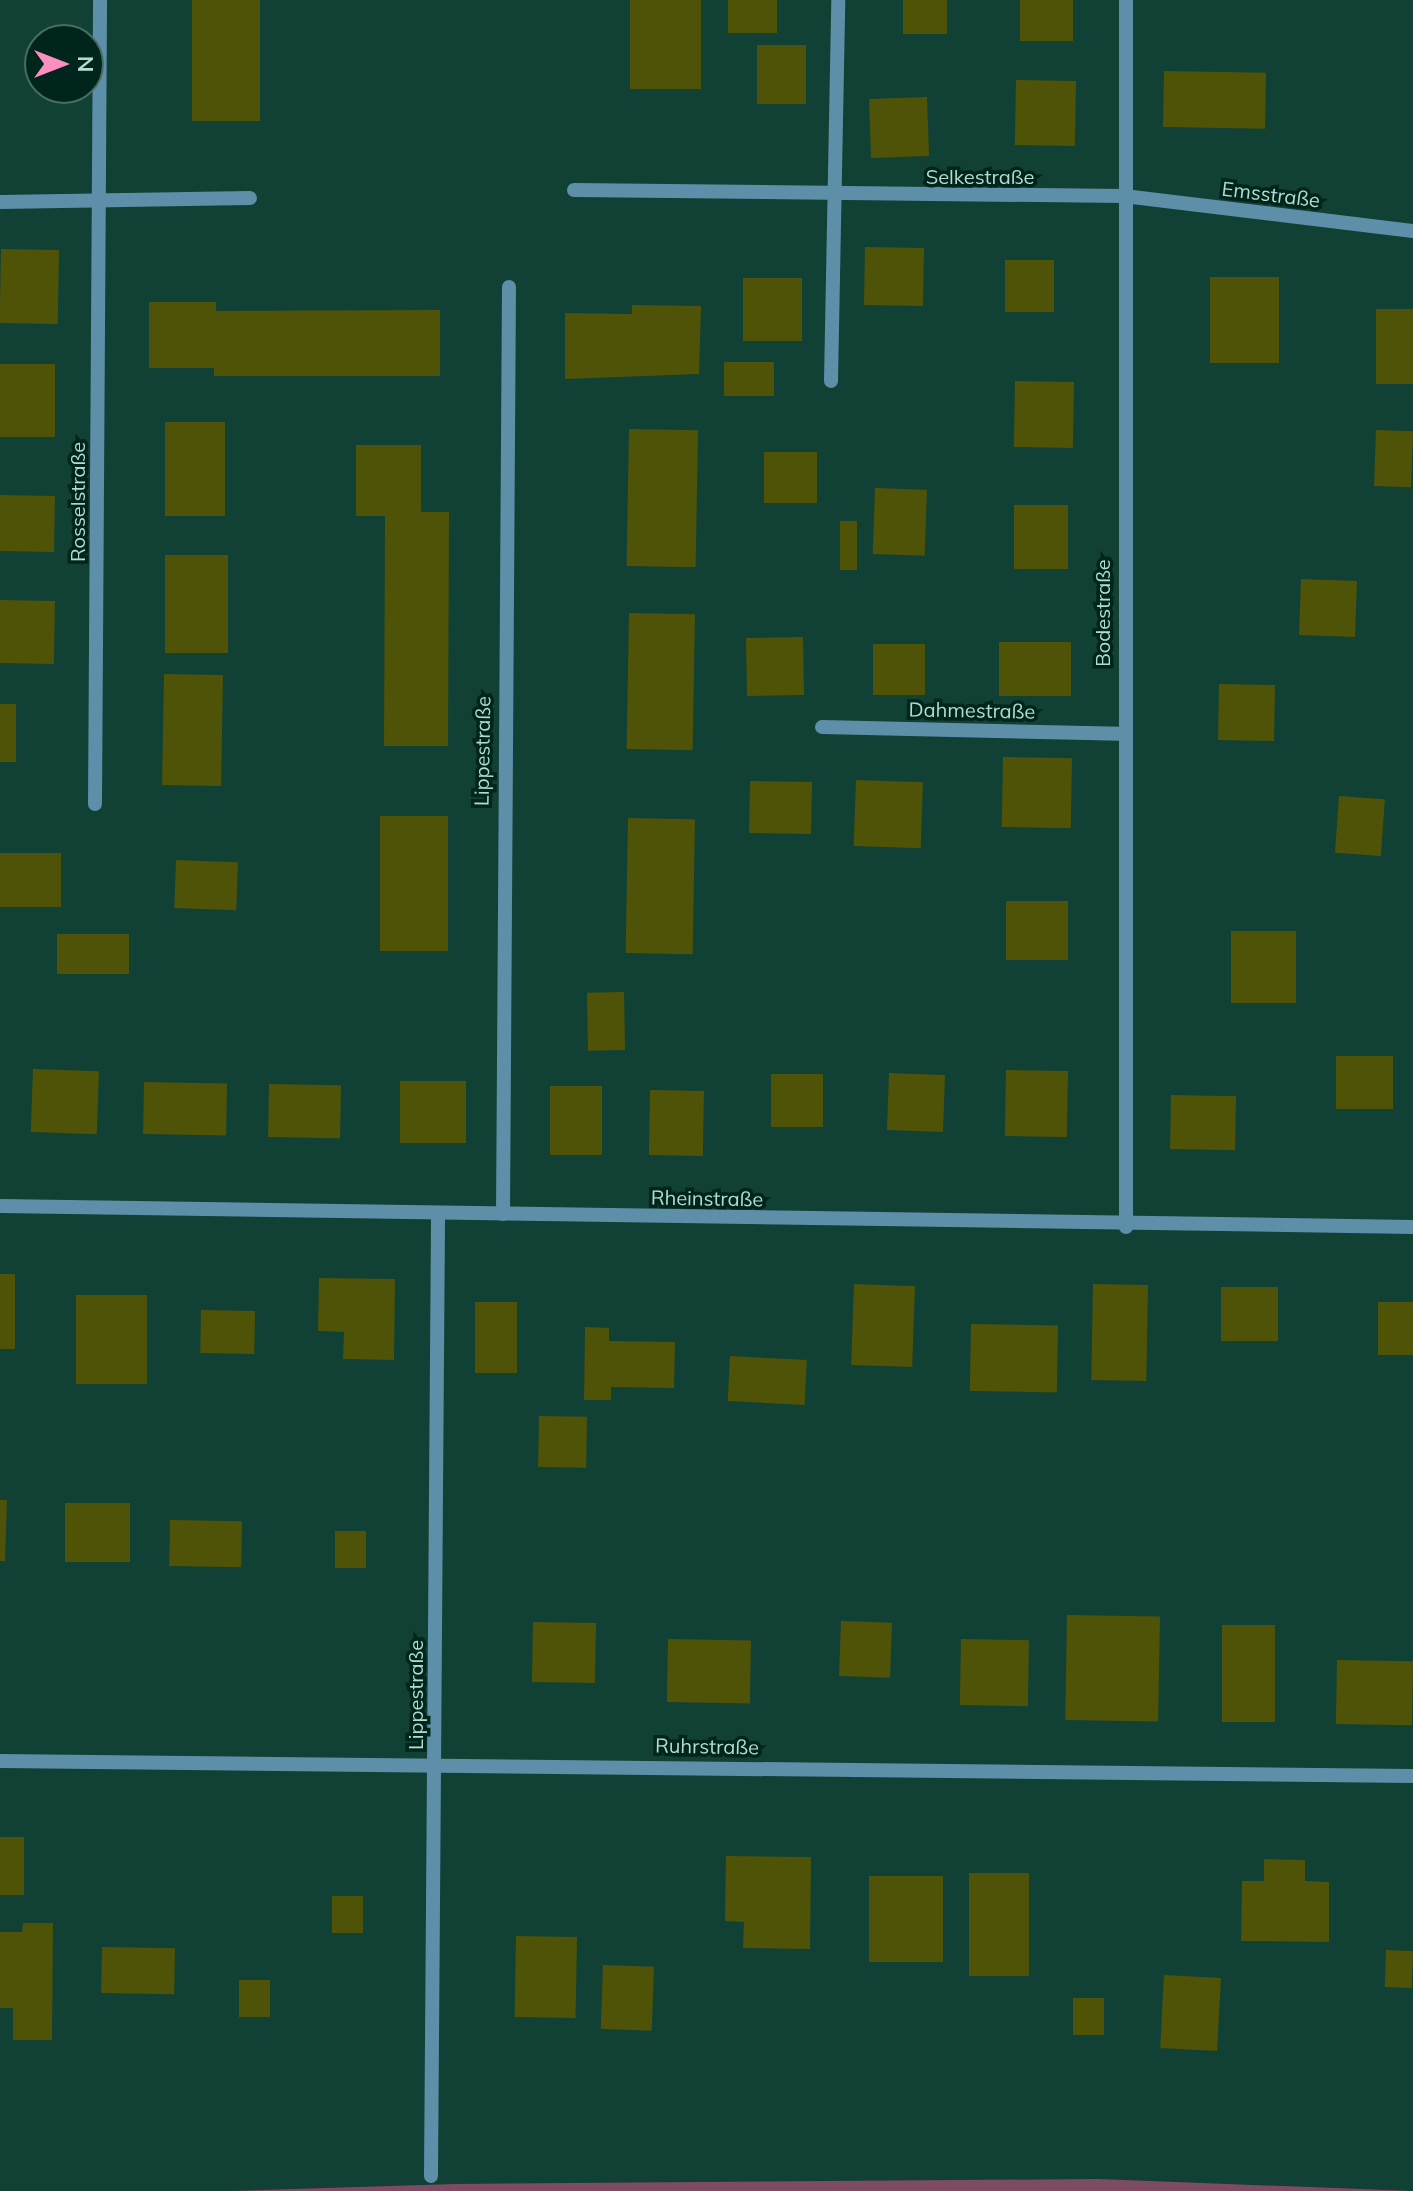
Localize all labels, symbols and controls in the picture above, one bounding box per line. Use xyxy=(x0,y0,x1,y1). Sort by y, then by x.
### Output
north arrow xyxy=(24,24,104,104)
text: N xyxy=(72,56,100,72)
street label: Selkestraße xyxy=(926,164,1034,188)
street label: Emsstraße xyxy=(1221,176,1321,212)
street label: Rosselstraße xyxy=(65,442,89,562)
street label: Bodestraße xyxy=(1090,559,1114,667)
street label: Lippestraße xyxy=(469,696,495,806)
street label: Dahmestraße xyxy=(908,697,1036,723)
street label: Rheinstraße xyxy=(651,1185,763,1211)
street label: Lippestraße xyxy=(403,1640,427,1750)
street label: Ruhrstraße xyxy=(655,1733,759,1759)

